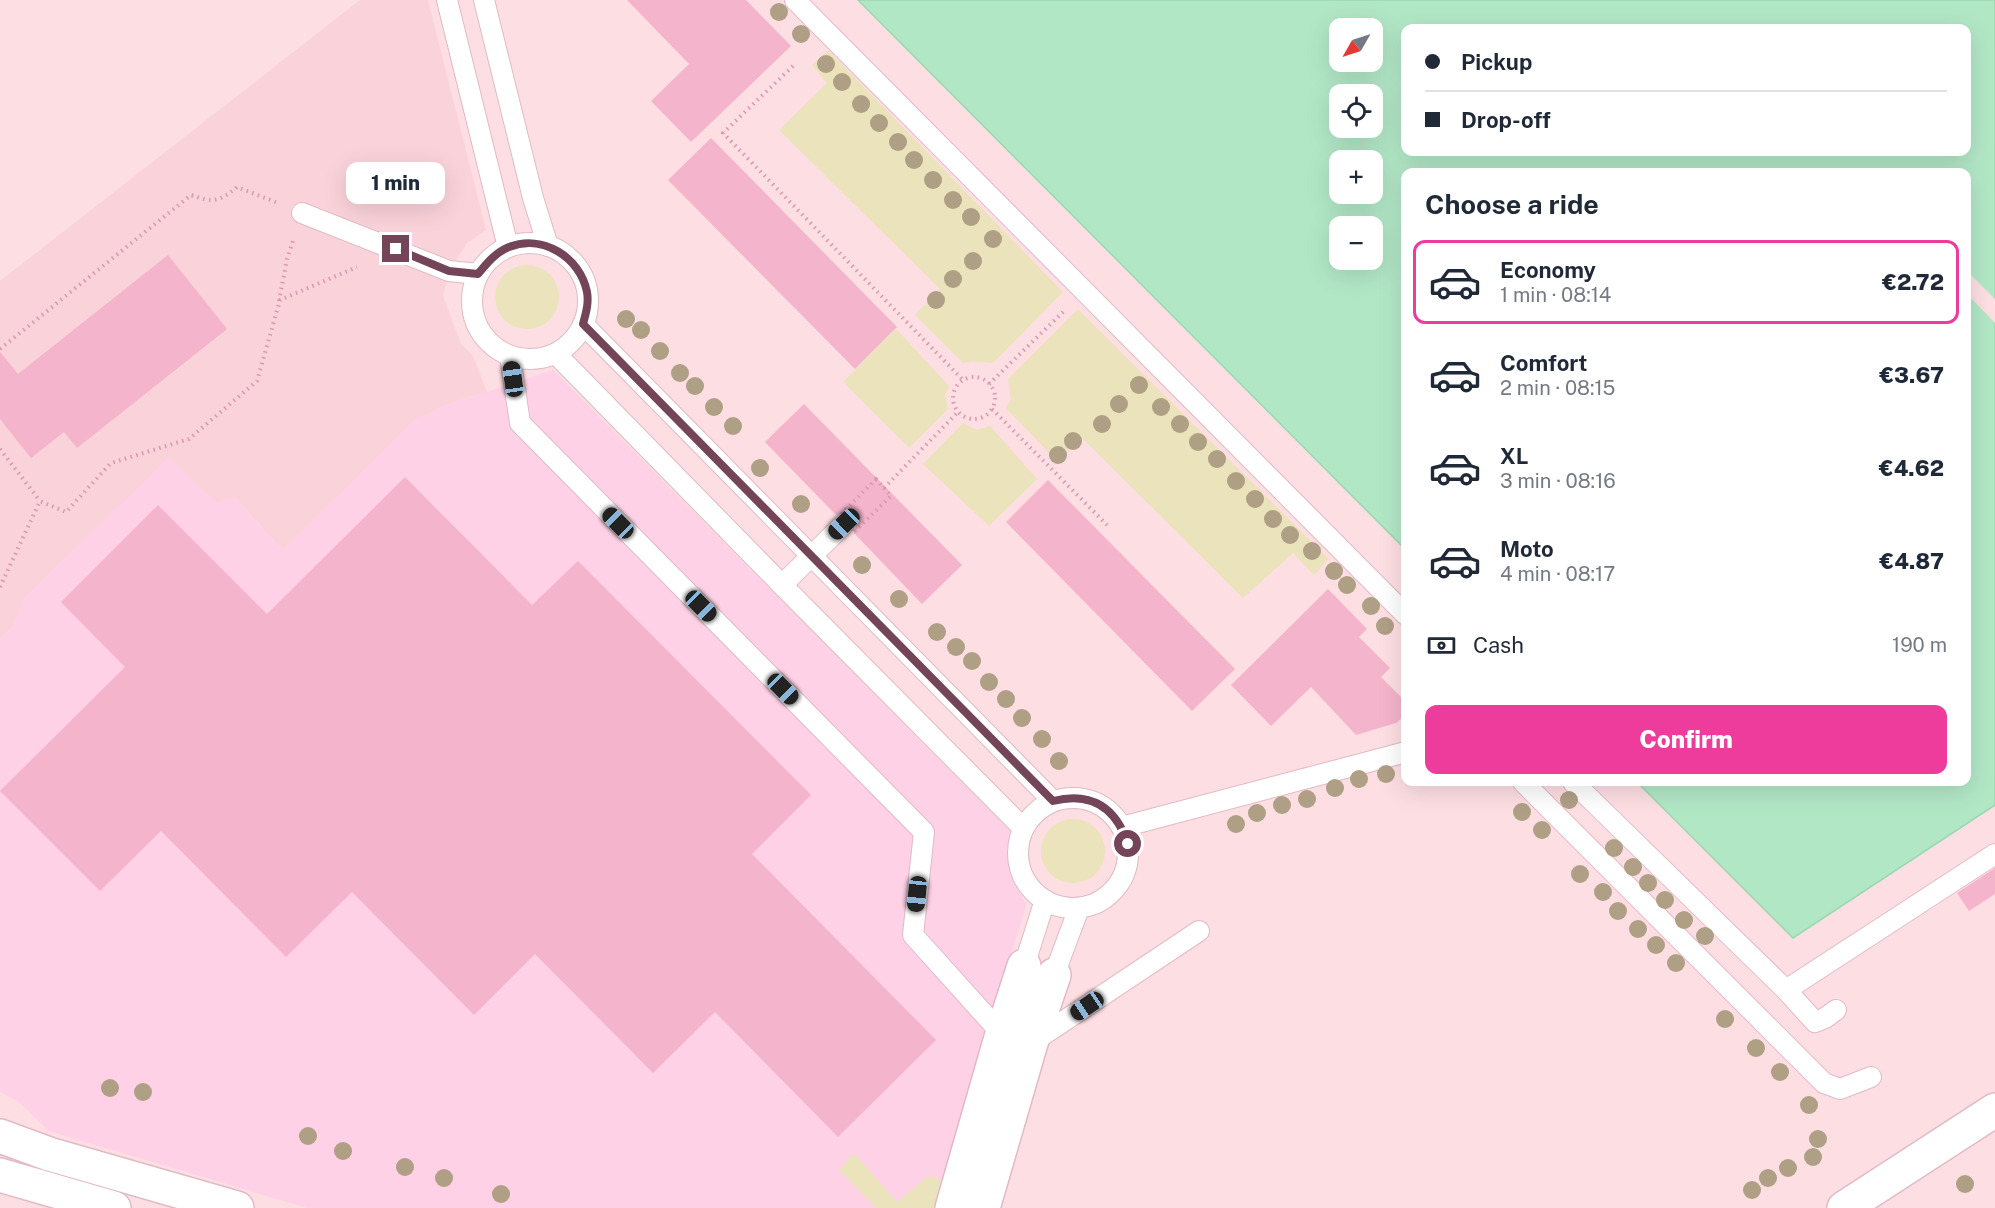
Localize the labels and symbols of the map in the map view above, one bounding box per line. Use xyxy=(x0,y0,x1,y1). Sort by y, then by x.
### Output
north arrow xyxy=(1329,18,1383,72)
callout: 1 min xyxy=(346,162,446,204)
route end xyxy=(382,235,409,262)
car xyxy=(502,360,524,398)
car xyxy=(599,504,637,542)
car xyxy=(825,505,863,543)
car xyxy=(682,587,720,625)
car xyxy=(764,670,802,708)
route start xyxy=(1114,830,1141,857)
car xyxy=(906,875,928,913)
car xyxy=(1067,988,1107,1024)

